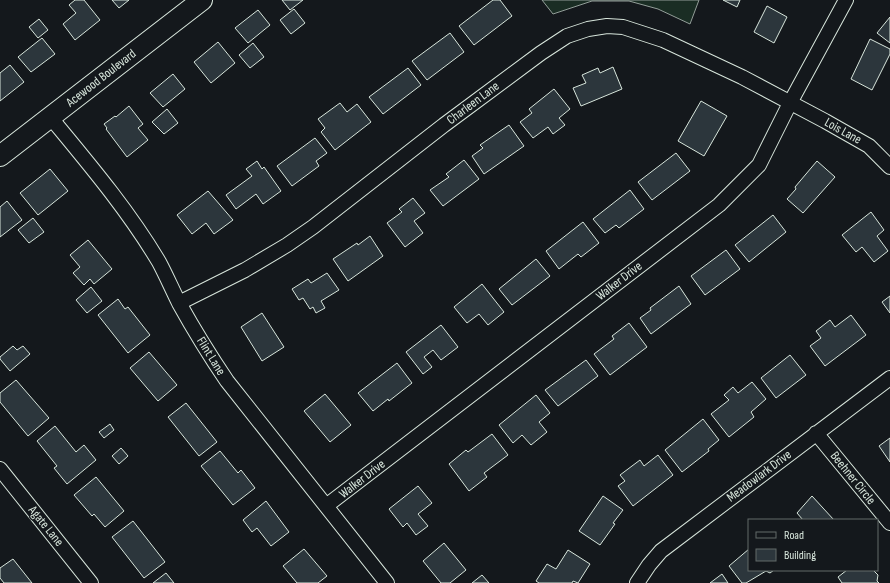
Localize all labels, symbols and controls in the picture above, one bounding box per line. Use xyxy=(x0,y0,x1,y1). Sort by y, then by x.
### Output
street label: Acewood Boulevard xyxy=(62,46,139,111)
street label: Charleen Lane xyxy=(444,78,502,128)
street label: Lois Lane xyxy=(822,114,864,148)
street label: Walker Drive xyxy=(593,258,645,304)
street label: Flint Lane xyxy=(193,334,229,378)
street label: Meadowlark Drive xyxy=(723,446,795,506)
street label: Beehner Circle xyxy=(827,448,879,508)
street label: Walker Drive xyxy=(336,456,388,502)
street label: Agate Lane xyxy=(24,502,67,550)
legend xyxy=(748,519,878,571)
text: Road xyxy=(784,528,804,543)
text: Building xyxy=(784,548,816,563)

